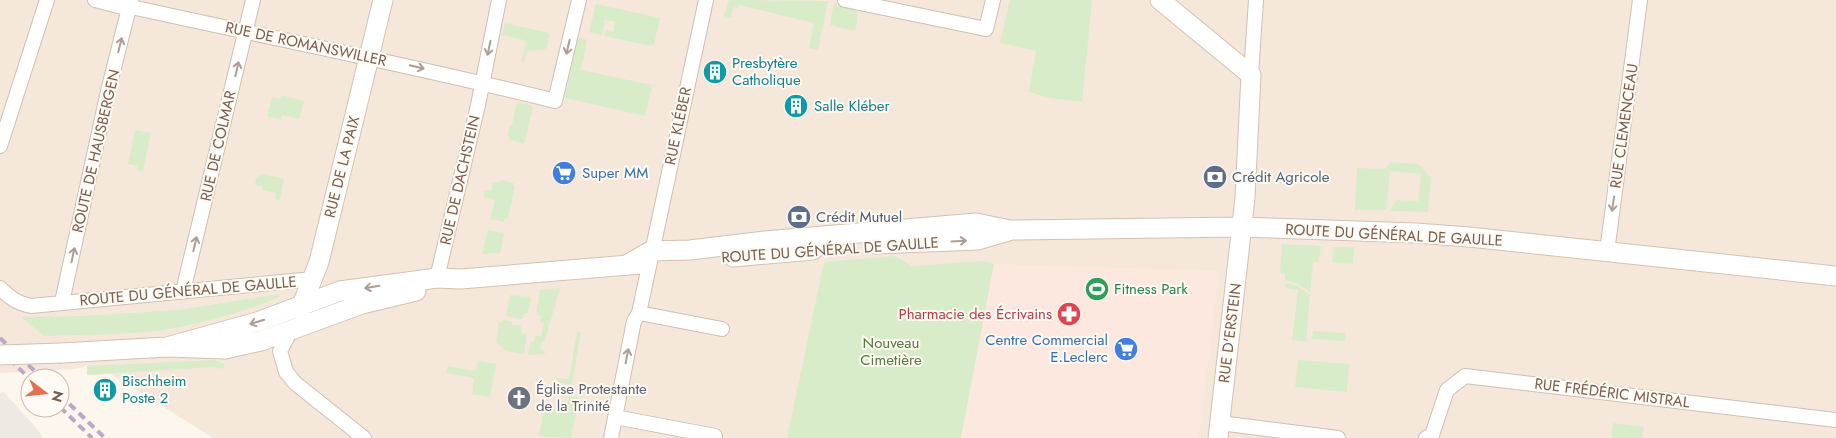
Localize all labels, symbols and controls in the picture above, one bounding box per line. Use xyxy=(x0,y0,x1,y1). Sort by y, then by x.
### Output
street label: RUE DE ROMANSWILLER xyxy=(223,16,389,72)
one-way arrow xyxy=(116,38,125,54)
one-way arrow xyxy=(483,39,493,55)
one-way arrow xyxy=(563,39,572,55)
place label: Presbytère Catholique xyxy=(732,52,801,91)
building icon: Presbytère Catholique xyxy=(702,59,728,85)
one-way arrow xyxy=(232,61,242,77)
street label: RUE CLEMENCEAU xyxy=(1604,62,1644,190)
one-way arrow xyxy=(408,63,424,72)
street label: ROUTE DE HAUSBERGEN xyxy=(66,67,126,235)
street label: RUE KLÉBER xyxy=(659,84,697,167)
street label: RUE DE COLMAR xyxy=(195,88,242,203)
building icon: Salle Kléber xyxy=(783,93,809,119)
place label: Salle Kléber xyxy=(814,95,890,117)
street label: RUE DE LA PAIX xyxy=(319,113,365,220)
street label: RUE DE DACHSTEIN xyxy=(434,113,486,247)
supermarket icon: Super MM xyxy=(551,160,577,186)
place label: Super MM xyxy=(582,162,648,184)
bank icon: Crédit Agricole xyxy=(1202,164,1228,190)
place label: Crédit Agricole xyxy=(1232,166,1330,188)
one-way arrow xyxy=(1608,196,1618,212)
bank icon: Crédit Mutuel xyxy=(786,204,812,230)
place label: Crédit Mutuel xyxy=(816,206,902,228)
street label: ROUTE DU GÉNÉRAL DE GAULLE xyxy=(1285,218,1503,252)
street label: ROUTE DU GÉNÉRAL DE GAULLE xyxy=(721,231,939,269)
one-way arrow xyxy=(191,236,200,252)
one-way arrow xyxy=(951,236,967,245)
one-way arrow xyxy=(69,247,78,263)
street label: ROUTE DU GÉNÉRAL DE GAULLE xyxy=(78,271,298,311)
sports icon: Fitness Park xyxy=(1084,276,1110,302)
place label: Fitness Park xyxy=(1114,278,1188,300)
one-way arrow xyxy=(364,282,380,292)
street label: RUE D'ERSTEIN xyxy=(1213,282,1247,384)
pharmacy icon: Pharmacie des Écrivains xyxy=(1056,301,1082,327)
place label: Pharmacie des Écrivains xyxy=(898,303,1052,325)
one-way arrow xyxy=(249,317,265,327)
place label: Centre Commercial E.Leclerc xyxy=(985,329,1108,368)
park label: Nouveau Cimetière xyxy=(860,332,922,371)
supermarket icon: Centre Commercial E.Leclerc xyxy=(1113,336,1139,362)
one-way arrow xyxy=(623,348,632,364)
north arrow xyxy=(20,368,70,418)
place label: Bischheim Poste 2 xyxy=(122,370,187,409)
street label: RUE FRÉDÉRIC MISTRAL xyxy=(1533,373,1691,413)
building icon: Bischheim Poste 2 xyxy=(92,377,118,403)
place label: Église Protestante de la Trinité xyxy=(536,378,647,417)
church icon: Église Protestante de la Trinité xyxy=(506,385,532,411)
text: N xyxy=(46,388,69,405)

